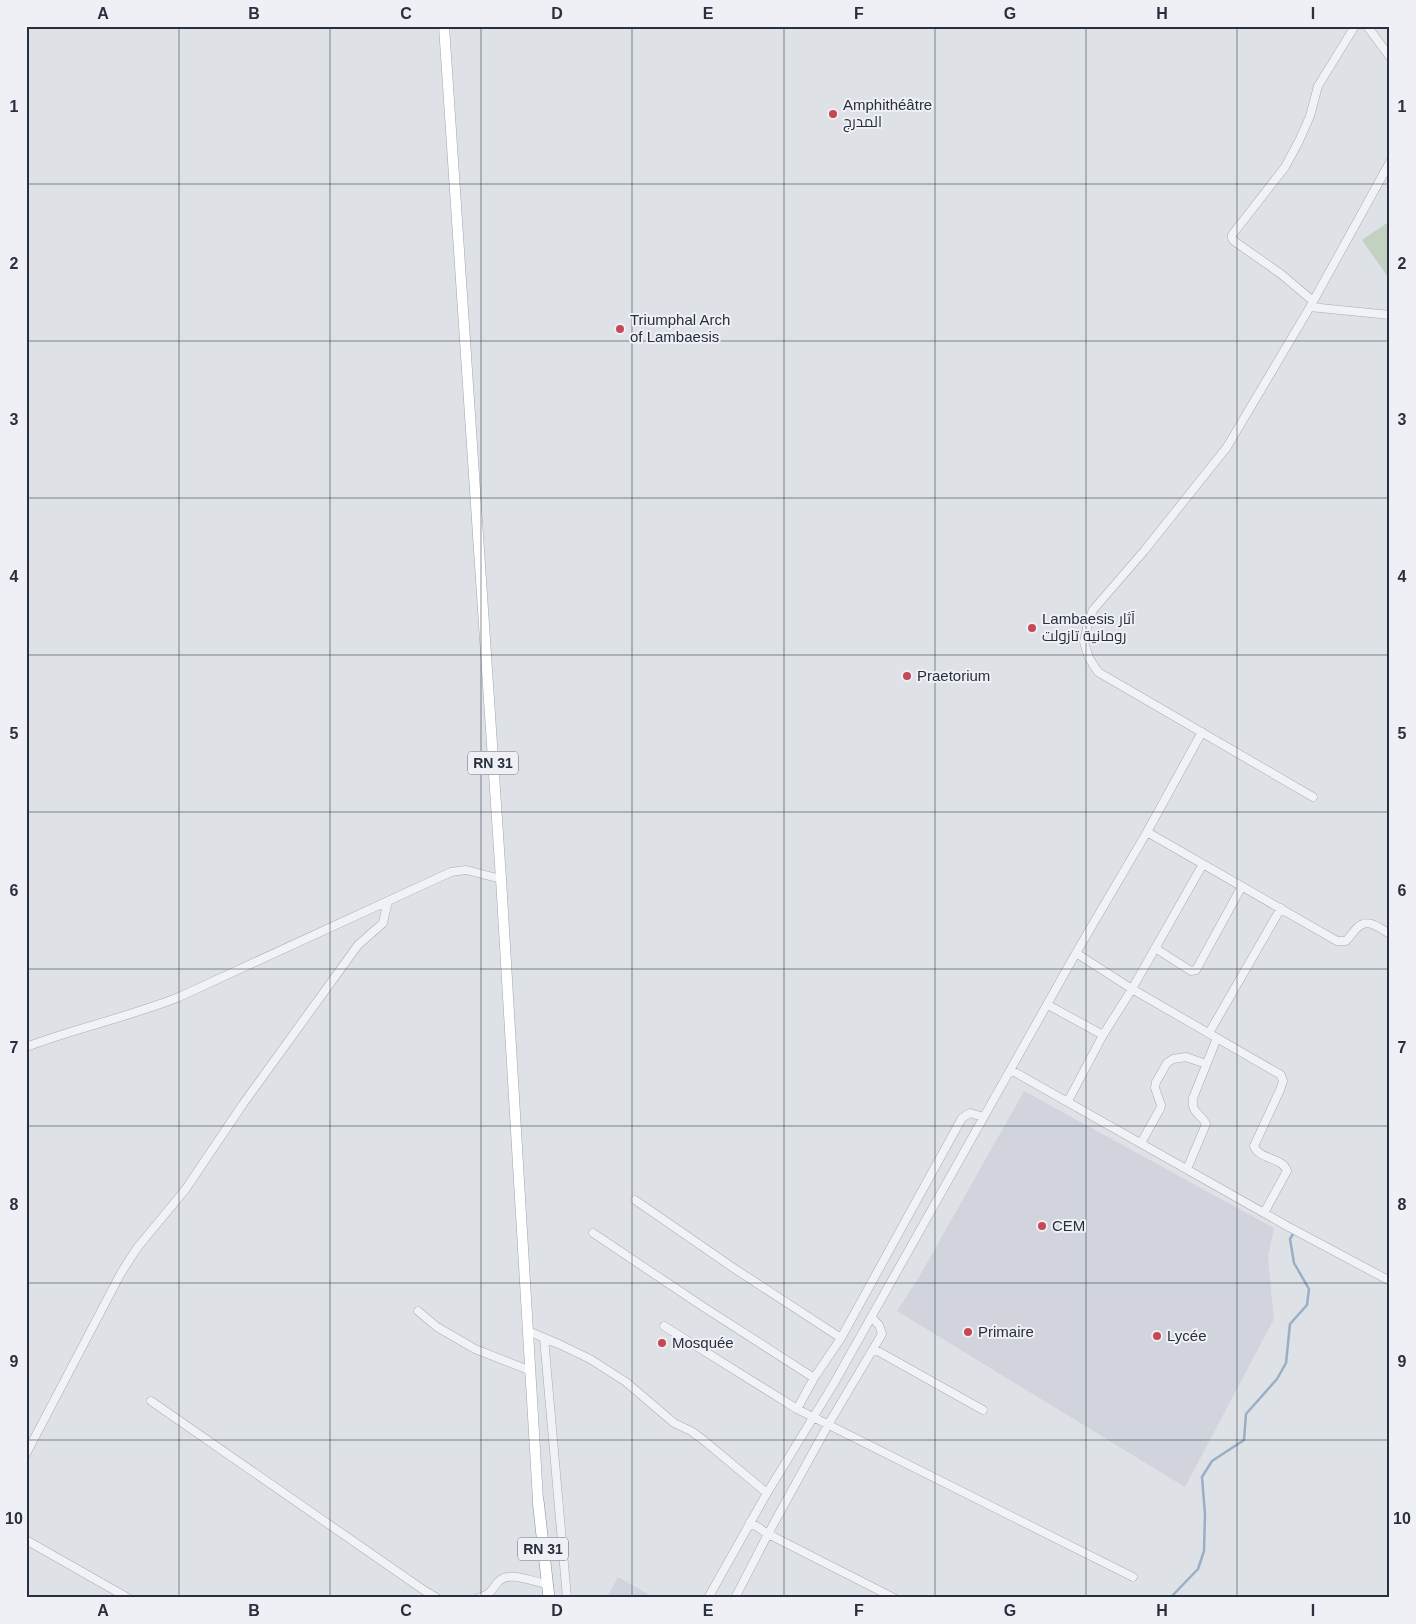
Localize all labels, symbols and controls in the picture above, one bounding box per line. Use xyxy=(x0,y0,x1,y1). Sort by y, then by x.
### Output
text: A xyxy=(97,5,109,22)
text: B xyxy=(248,5,260,22)
text: C xyxy=(400,5,412,22)
text: D xyxy=(551,5,563,22)
text: E xyxy=(703,5,714,22)
text: F xyxy=(854,5,864,22)
text: G xyxy=(1004,5,1016,22)
text: H xyxy=(1156,5,1168,22)
text: I xyxy=(1311,5,1315,22)
place label: Amphithéâtre المدرج xyxy=(843,96,932,133)
text: 1 xyxy=(10,98,19,115)
text: 1 xyxy=(1398,98,1407,115)
marker: Amphithéâtre المدرج xyxy=(827,108,839,120)
text: 2 xyxy=(10,255,19,272)
text: 2 xyxy=(1398,255,1407,272)
place label: Triumphal Arch of Lambaesis xyxy=(630,311,730,345)
marker: Triumphal Arch of Lambaesis xyxy=(614,323,626,335)
text: 3 xyxy=(10,411,19,428)
text: 3 xyxy=(1398,411,1407,428)
text: 4 xyxy=(10,568,19,585)
text: 4 xyxy=(1398,568,1407,585)
place label: Lambaesis آثار رومانية تازولت xyxy=(1042,610,1135,645)
marker: Lambaesis آثار رومانية تازولت xyxy=(1026,622,1038,634)
place label: Praetorium xyxy=(917,667,990,684)
marker: Praetorium xyxy=(901,670,913,682)
text: 5 xyxy=(10,725,19,742)
text: 5 xyxy=(1398,725,1407,742)
road number: RN 31 xyxy=(468,751,518,774)
text: 6 xyxy=(10,882,19,899)
text: 6 xyxy=(1398,882,1407,899)
text: 7 xyxy=(10,1039,19,1056)
text: 7 xyxy=(1398,1039,1407,1056)
text: 8 xyxy=(10,1196,19,1213)
text: 8 xyxy=(1398,1196,1407,1213)
place label: CEM xyxy=(1052,1217,1085,1234)
marker: CEM xyxy=(1036,1220,1048,1232)
place label: Primaire xyxy=(978,1323,1034,1340)
marker: Primaire xyxy=(962,1326,974,1338)
place label: Lycée xyxy=(1167,1327,1206,1344)
marker: Lycée xyxy=(1151,1330,1163,1342)
place label: Mosquée xyxy=(672,1334,734,1351)
marker: Mosquée xyxy=(656,1337,668,1349)
text: 9 xyxy=(10,1353,19,1370)
text: 9 xyxy=(1398,1353,1407,1370)
text: 10 xyxy=(5,1510,23,1527)
text: 10 xyxy=(1393,1510,1411,1527)
road number: RN 31 xyxy=(518,1538,568,1560)
text: A xyxy=(97,1602,109,1619)
text: B xyxy=(248,1602,260,1619)
text: C xyxy=(400,1602,412,1619)
text: D xyxy=(551,1602,563,1619)
text: E xyxy=(703,1602,714,1619)
text: F xyxy=(854,1602,864,1619)
text: G xyxy=(1004,1602,1016,1619)
text: H xyxy=(1156,1602,1168,1619)
text: I xyxy=(1311,1602,1315,1619)

